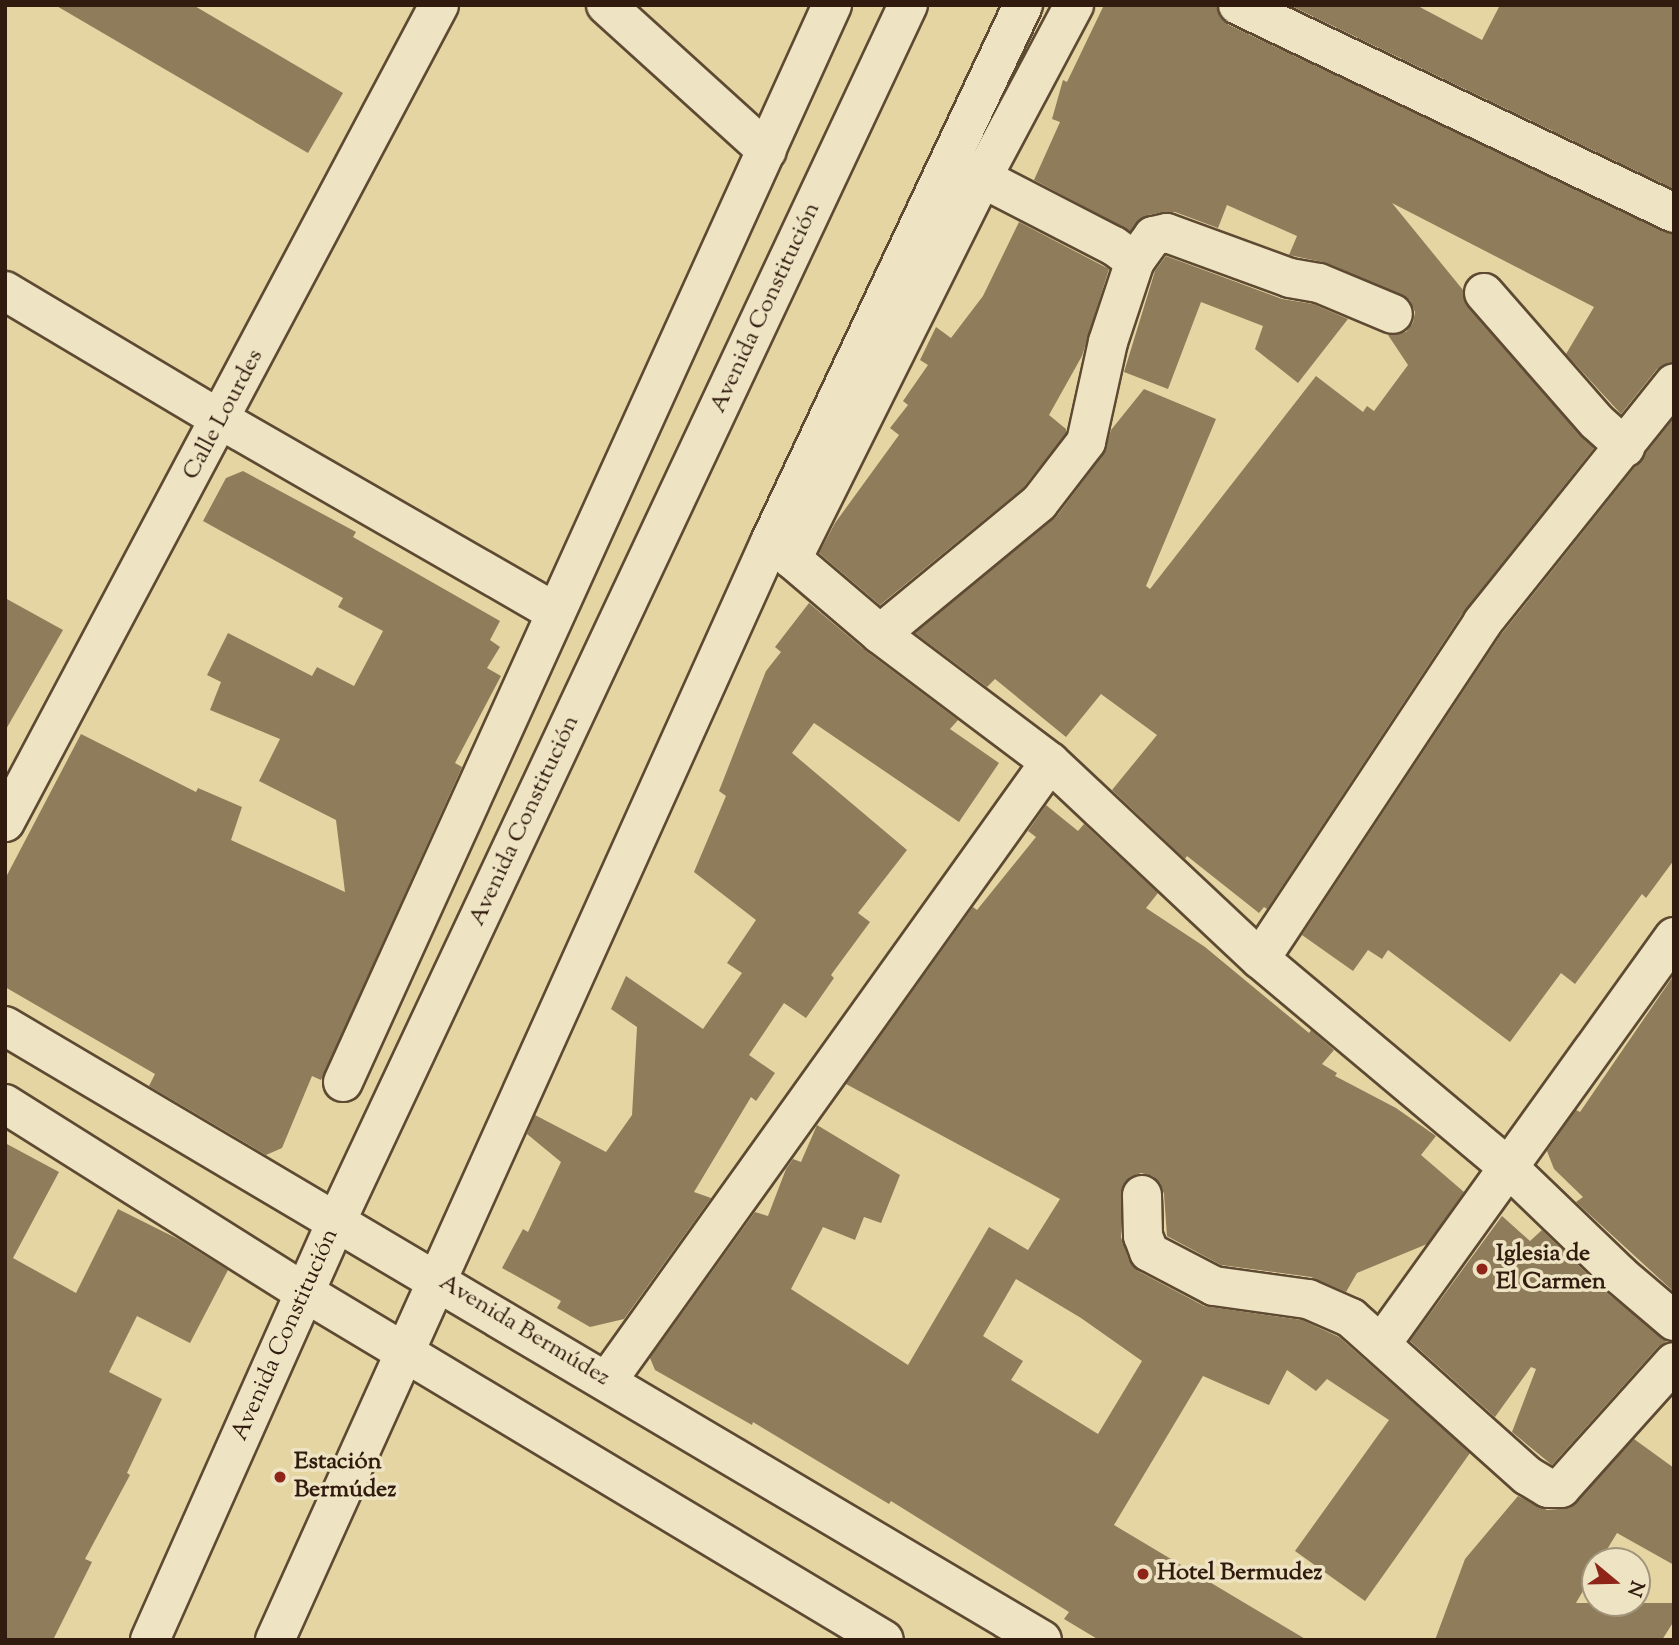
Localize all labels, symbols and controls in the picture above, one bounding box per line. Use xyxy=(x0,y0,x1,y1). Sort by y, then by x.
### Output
street label: Avenida Constitución xyxy=(705,198,827,418)
street label: Calle Lourdes xyxy=(178,345,270,485)
street label: Avenida Constitución xyxy=(464,711,586,931)
street label: Avenida Constitución xyxy=(226,1225,346,1445)
place label: Iglesia de El Carmen xyxy=(1496,1241,1606,1297)
marker: Iglesia de El Carmen xyxy=(1474,1261,1490,1277)
street label: Avenida Bermúdez xyxy=(433,1269,615,1393)
place label: Estación Bermúdez xyxy=(294,1449,396,1505)
marker: Estación Bermúdez xyxy=(272,1469,288,1485)
north arrow xyxy=(1581,1547,1651,1617)
place label: Hotel Bermudez xyxy=(1157,1560,1322,1588)
marker: Hotel Bermudez xyxy=(1135,1566,1151,1582)
text: N xyxy=(1619,1577,1650,1600)

